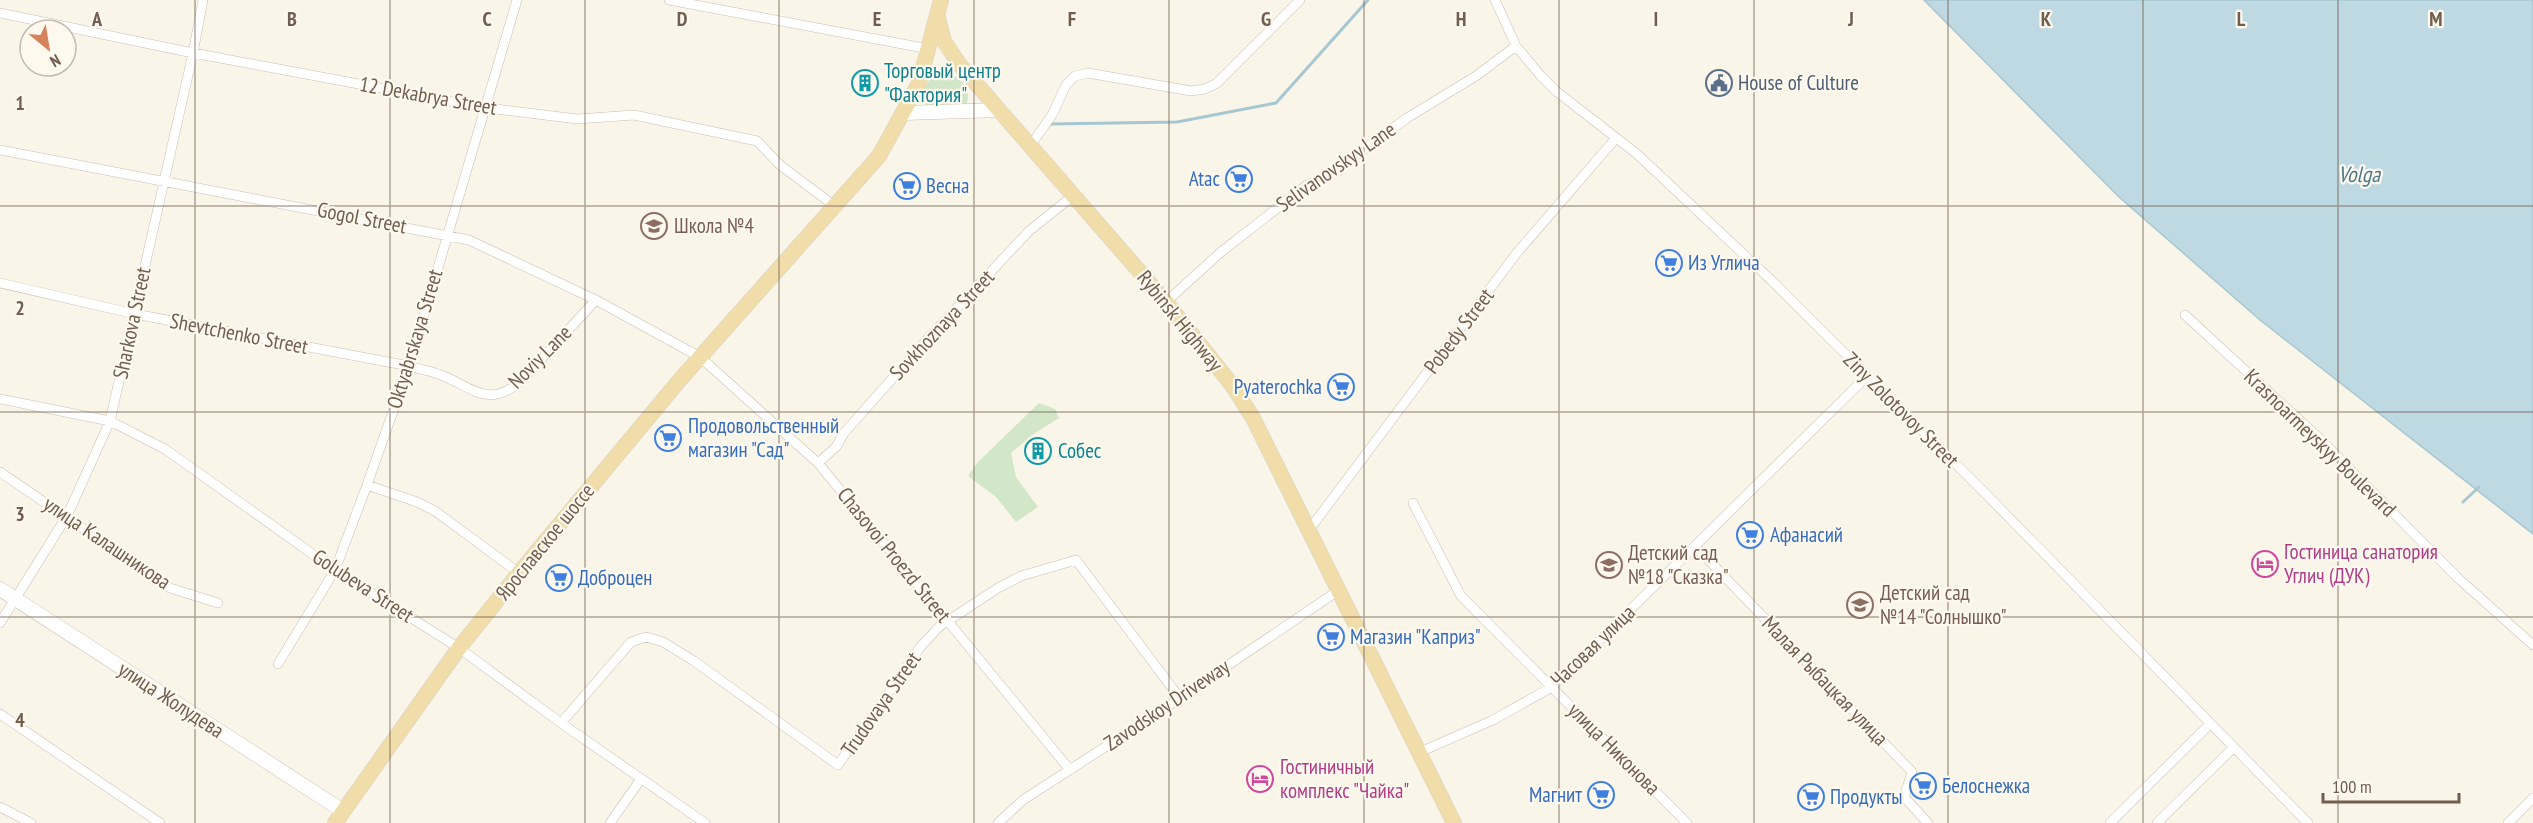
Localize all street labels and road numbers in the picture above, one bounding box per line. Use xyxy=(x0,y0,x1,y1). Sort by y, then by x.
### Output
street label: 12 Dekabrya Street xyxy=(357,70,499,121)
street label: Selivanovskyy Lane xyxy=(1271,115,1401,218)
street label: Gogol Street xyxy=(315,196,409,239)
street label: Sharkova Street xyxy=(106,264,157,381)
street label: Sovkhoznaya Street xyxy=(883,264,1000,386)
street label: Rybinsk Highway xyxy=(1131,265,1229,377)
street label: Oktyabrskaya Street xyxy=(381,266,449,412)
street label: Pobedy Street xyxy=(1418,282,1500,379)
street label: Shevtchenko Street xyxy=(168,307,311,360)
street label: Noviy Lane xyxy=(502,319,577,394)
street label: Ziny Zolotovoy Street xyxy=(1838,346,1965,473)
street label: Krasnoarmeyskyy Boulevard xyxy=(2239,363,2402,522)
street label: Ярославское шоссе xyxy=(489,478,600,606)
street label: Chasovoi Proezd Street xyxy=(832,482,957,628)
street label: улица Калашникова xyxy=(38,490,176,595)
street label: Golubeva Street xyxy=(308,543,419,628)
street label: Часовая улица xyxy=(1545,599,1641,693)
street label: Малая Рыбацкая улица xyxy=(1756,610,1894,751)
street label: Trudovaya Street xyxy=(835,646,927,761)
street label: Zavodskoy Driveway xyxy=(1099,653,1235,757)
street label: улица Жолудева xyxy=(113,655,229,744)
street label: улица Никонова xyxy=(1562,697,1666,801)

